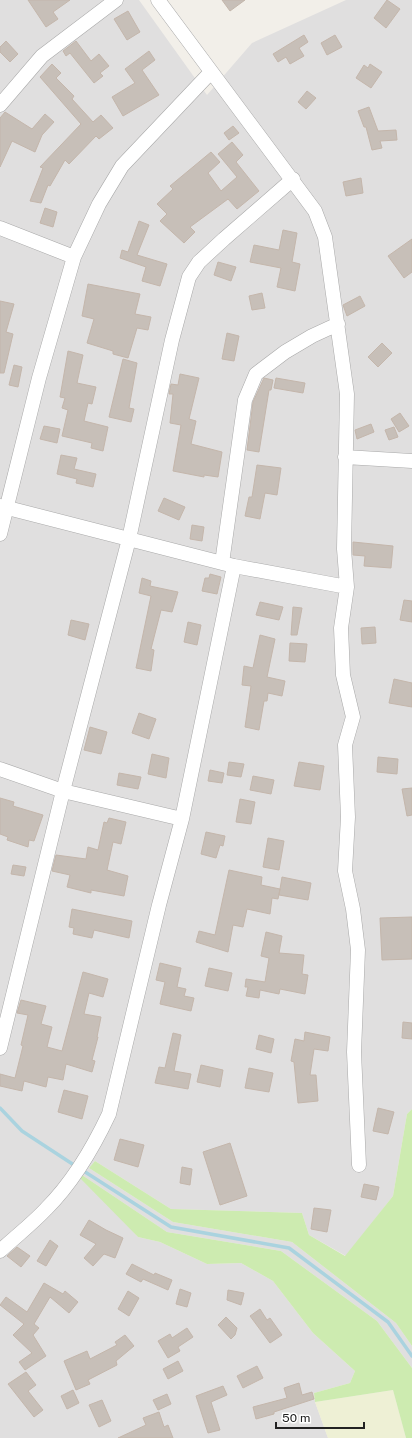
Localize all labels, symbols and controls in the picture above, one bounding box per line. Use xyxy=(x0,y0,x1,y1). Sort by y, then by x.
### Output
scale bar xyxy=(276,1404,364,1430)
text: 50 m xyxy=(282,1411,310,1425)

